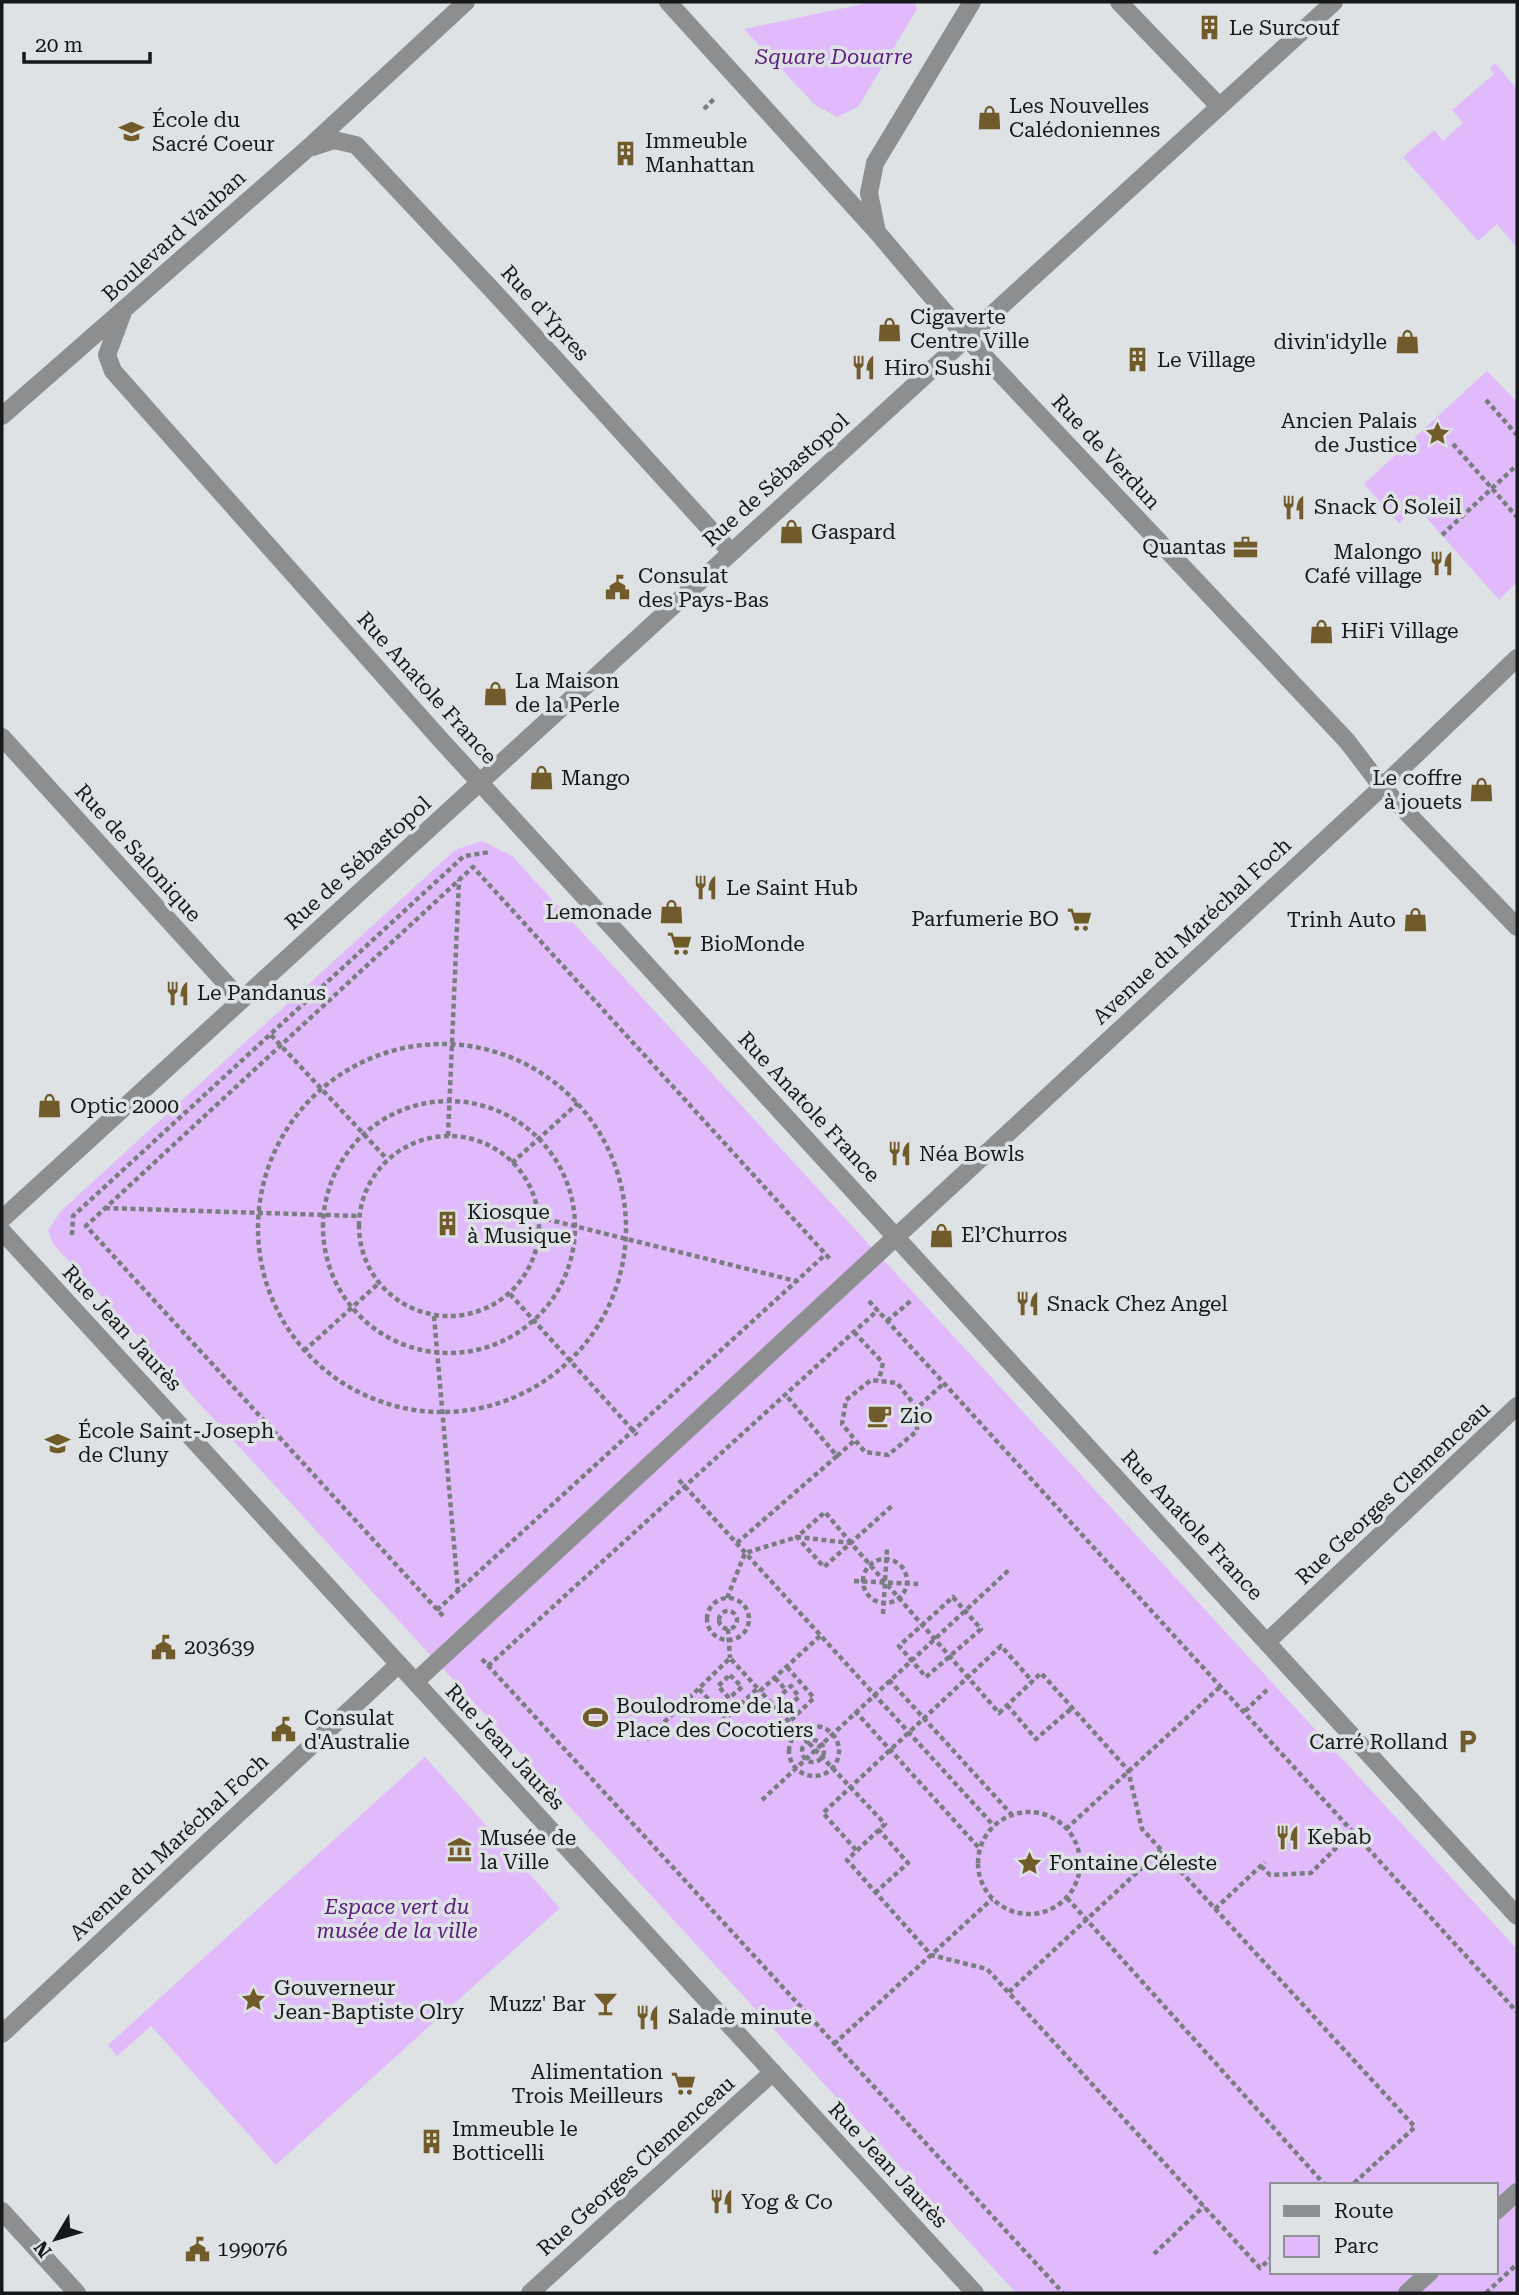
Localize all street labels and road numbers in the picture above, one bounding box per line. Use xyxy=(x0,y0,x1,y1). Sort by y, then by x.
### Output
street label: Boulevard Vauban xyxy=(98,165,251,307)
street label: Rue d'Ypres xyxy=(496,261,594,366)
street label: Rue de Verdun xyxy=(1047,390,1166,515)
street label: Rue de Sébastopol xyxy=(698,408,854,552)
street label: Rue Anatole France xyxy=(352,607,502,769)
street label: Rue de Salonique xyxy=(70,779,206,927)
street label: Rue de Sébastopol xyxy=(280,791,436,935)
street label: Avenue du Maréchal Foch xyxy=(1088,833,1296,1029)
street label: Rue Anatole France xyxy=(733,1027,885,1187)
street label: Rue Jean Jaurès xyxy=(58,1260,186,1396)
street label: Rue Georges Clemenceau xyxy=(1291,1397,1495,1589)
street label: Rue Anatole France xyxy=(1116,1445,1268,1605)
street label: Rue Jean Jaurès xyxy=(441,1679,569,1815)
street label: Avenue du Maréchal Foch xyxy=(65,1749,273,1945)
street label: Rue Georges Clemenceau xyxy=(533,2071,739,2261)
street label: Rue Jean Jaurès xyxy=(824,2097,952,2233)

